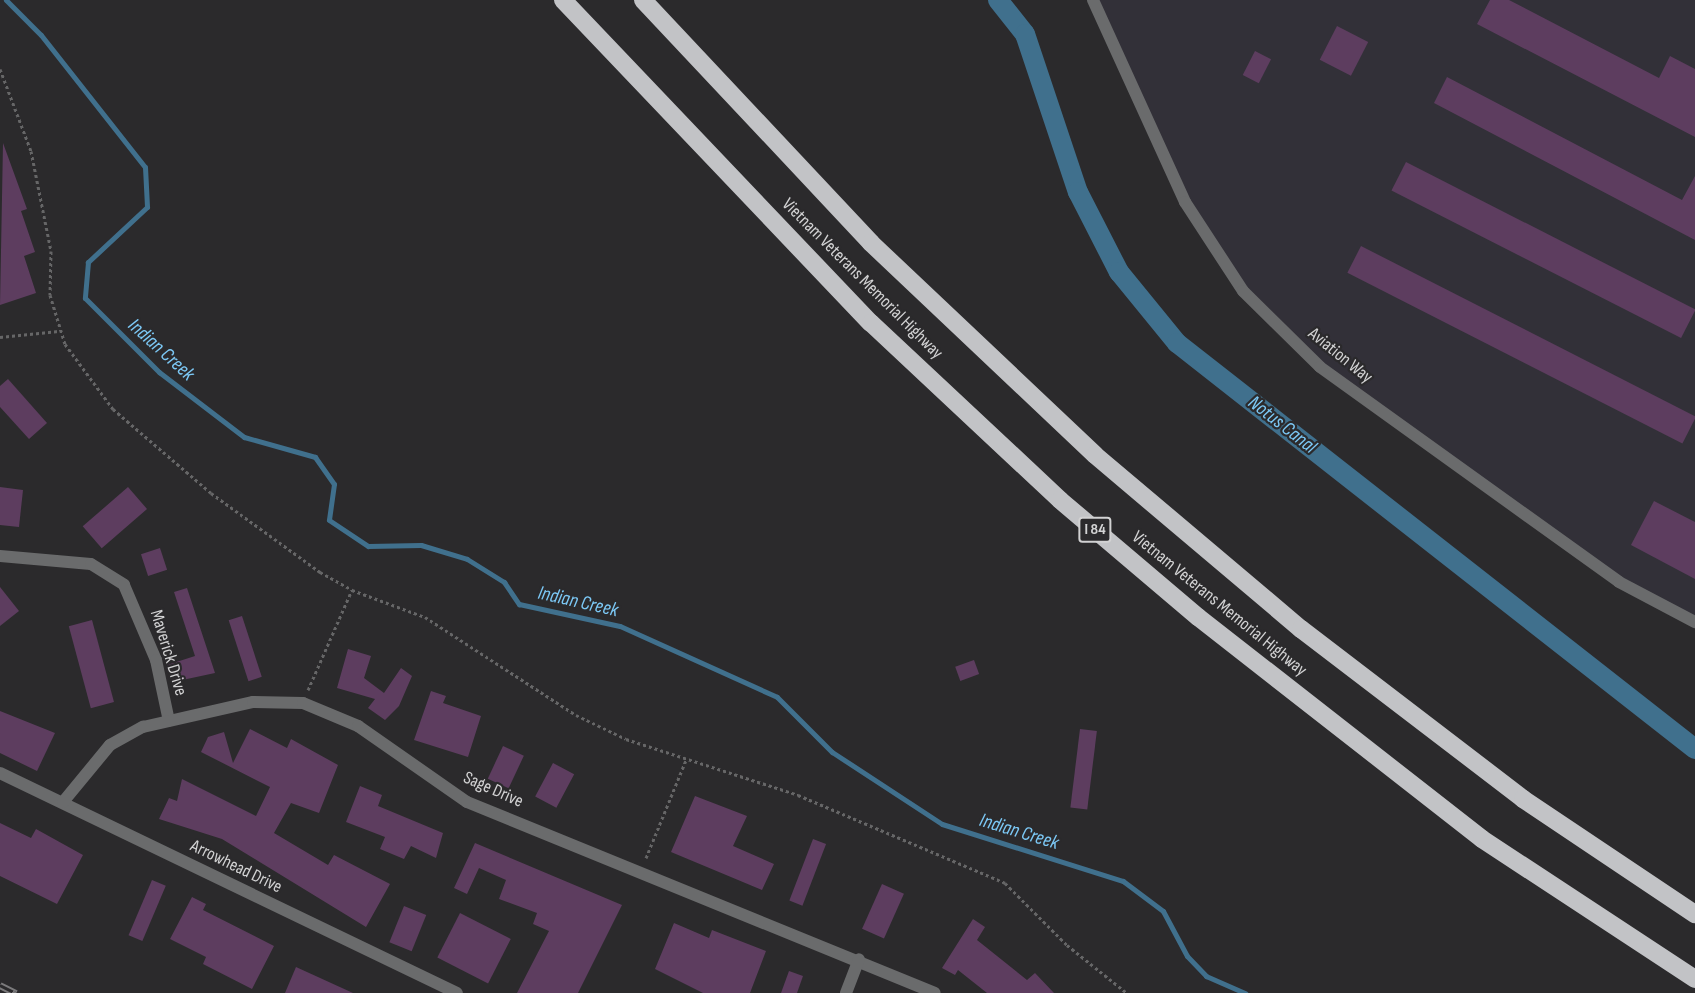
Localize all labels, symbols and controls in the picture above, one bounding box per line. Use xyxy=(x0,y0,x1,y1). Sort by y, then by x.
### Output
street label: Vietnam Veterans Memorial Highway xyxy=(777,194,947,364)
water label: Indian Creek xyxy=(123,314,199,386)
street label: Aviation Way xyxy=(1303,324,1377,388)
water label: Notus Canal xyxy=(1243,391,1321,459)
road number: I 84 xyxy=(1077,517,1113,543)
street label: Vietnam Veterans Memorial Highway xyxy=(1127,527,1311,681)
water label: Indian Creek xyxy=(536,581,620,623)
street label: Maverick Drive xyxy=(145,608,191,698)
street label: Sage Drive xyxy=(460,767,526,813)
water label: Indian Creek xyxy=(976,809,1062,855)
street label: Arrowhead Drive xyxy=(187,836,285,898)

